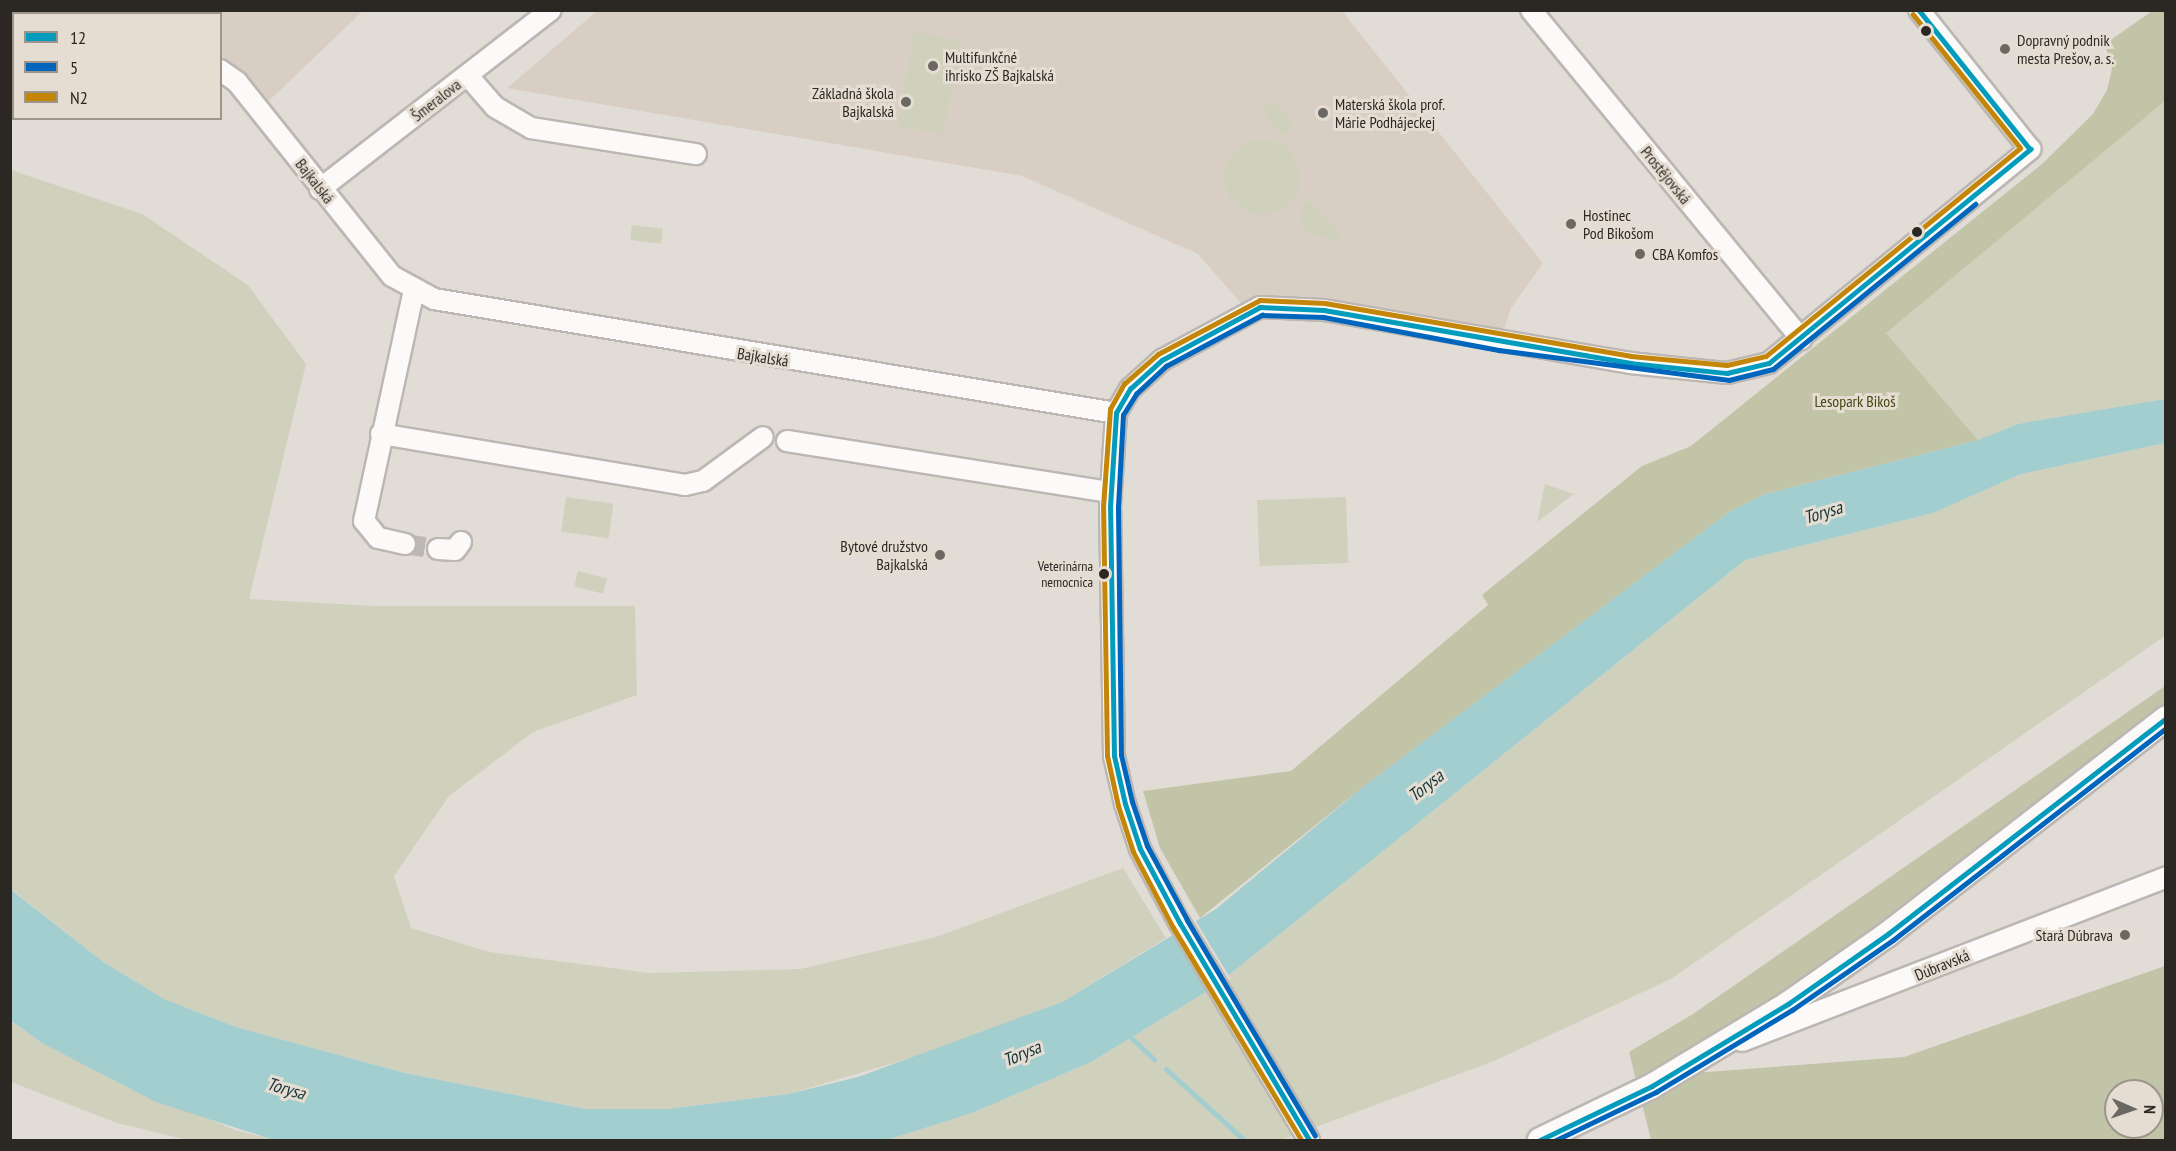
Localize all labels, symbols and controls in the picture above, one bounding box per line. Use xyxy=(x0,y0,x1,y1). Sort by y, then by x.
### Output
legend xyxy=(12,12,222,120)
unlabelled marker xyxy=(1920,25,1932,37)
text: 12 xyxy=(70,26,86,49)
place label: Dopravný podnik mesta Prešov, a. s. xyxy=(2017,30,2116,68)
marker: Dopravný podnik mesta Prešov, a. s. xyxy=(1998,42,2012,56)
place label: Multifunkčné ihrisko ZŠ Bajkalská xyxy=(945,47,1054,85)
text: 5 xyxy=(70,56,78,79)
marker: Multifunkčné ihrisko ZŠ Bajkalská xyxy=(926,59,940,73)
street label: Šmeralova xyxy=(407,75,465,125)
place label: Základná škola Bajkalská xyxy=(812,83,894,121)
text: N2 xyxy=(70,86,88,109)
place label: Materská škola prof. Márie Podhájeckej xyxy=(1335,94,1445,132)
marker: Základná škola Bajkalská xyxy=(899,95,913,109)
marker: Materská škola prof. Márie Podhájeckej xyxy=(1316,106,1330,120)
street label: Prostějovská xyxy=(1637,142,1695,208)
street label: Bajkalská xyxy=(292,155,338,207)
place label: Hostinec Pod Bikošom xyxy=(1583,205,1654,243)
marker: Hostinec Pod Bikošom xyxy=(1564,217,1578,231)
unlabelled marker xyxy=(1911,226,1923,238)
place label: CBA Komfos xyxy=(1652,244,1719,264)
marker: CBA Komfos xyxy=(1633,247,1647,261)
street label: Bajkalská xyxy=(736,343,790,371)
park label: Lesopark Bikoš xyxy=(1814,391,1896,411)
water label: Torysa xyxy=(1801,497,1845,529)
place label: Bytové družstvo Bajkalská xyxy=(840,536,928,574)
marker: Bytové družstvo Bajkalská xyxy=(933,548,947,562)
place label: Veterinárna nemocnica xyxy=(1038,558,1093,590)
marker: Veterinárna nemocnica xyxy=(1098,568,1110,580)
water label: Torysa xyxy=(1404,765,1448,807)
place label: Stará Dúbrava xyxy=(2035,925,2113,945)
marker: Stará Dúbrava xyxy=(2118,928,2132,942)
street label: Dúbravská xyxy=(1912,945,1972,985)
water label: Torysa xyxy=(1000,1036,1044,1072)
water label: Torysa xyxy=(264,1073,308,1105)
north arrow xyxy=(2104,1079,2164,1139)
text: N xyxy=(2140,1105,2160,1114)

